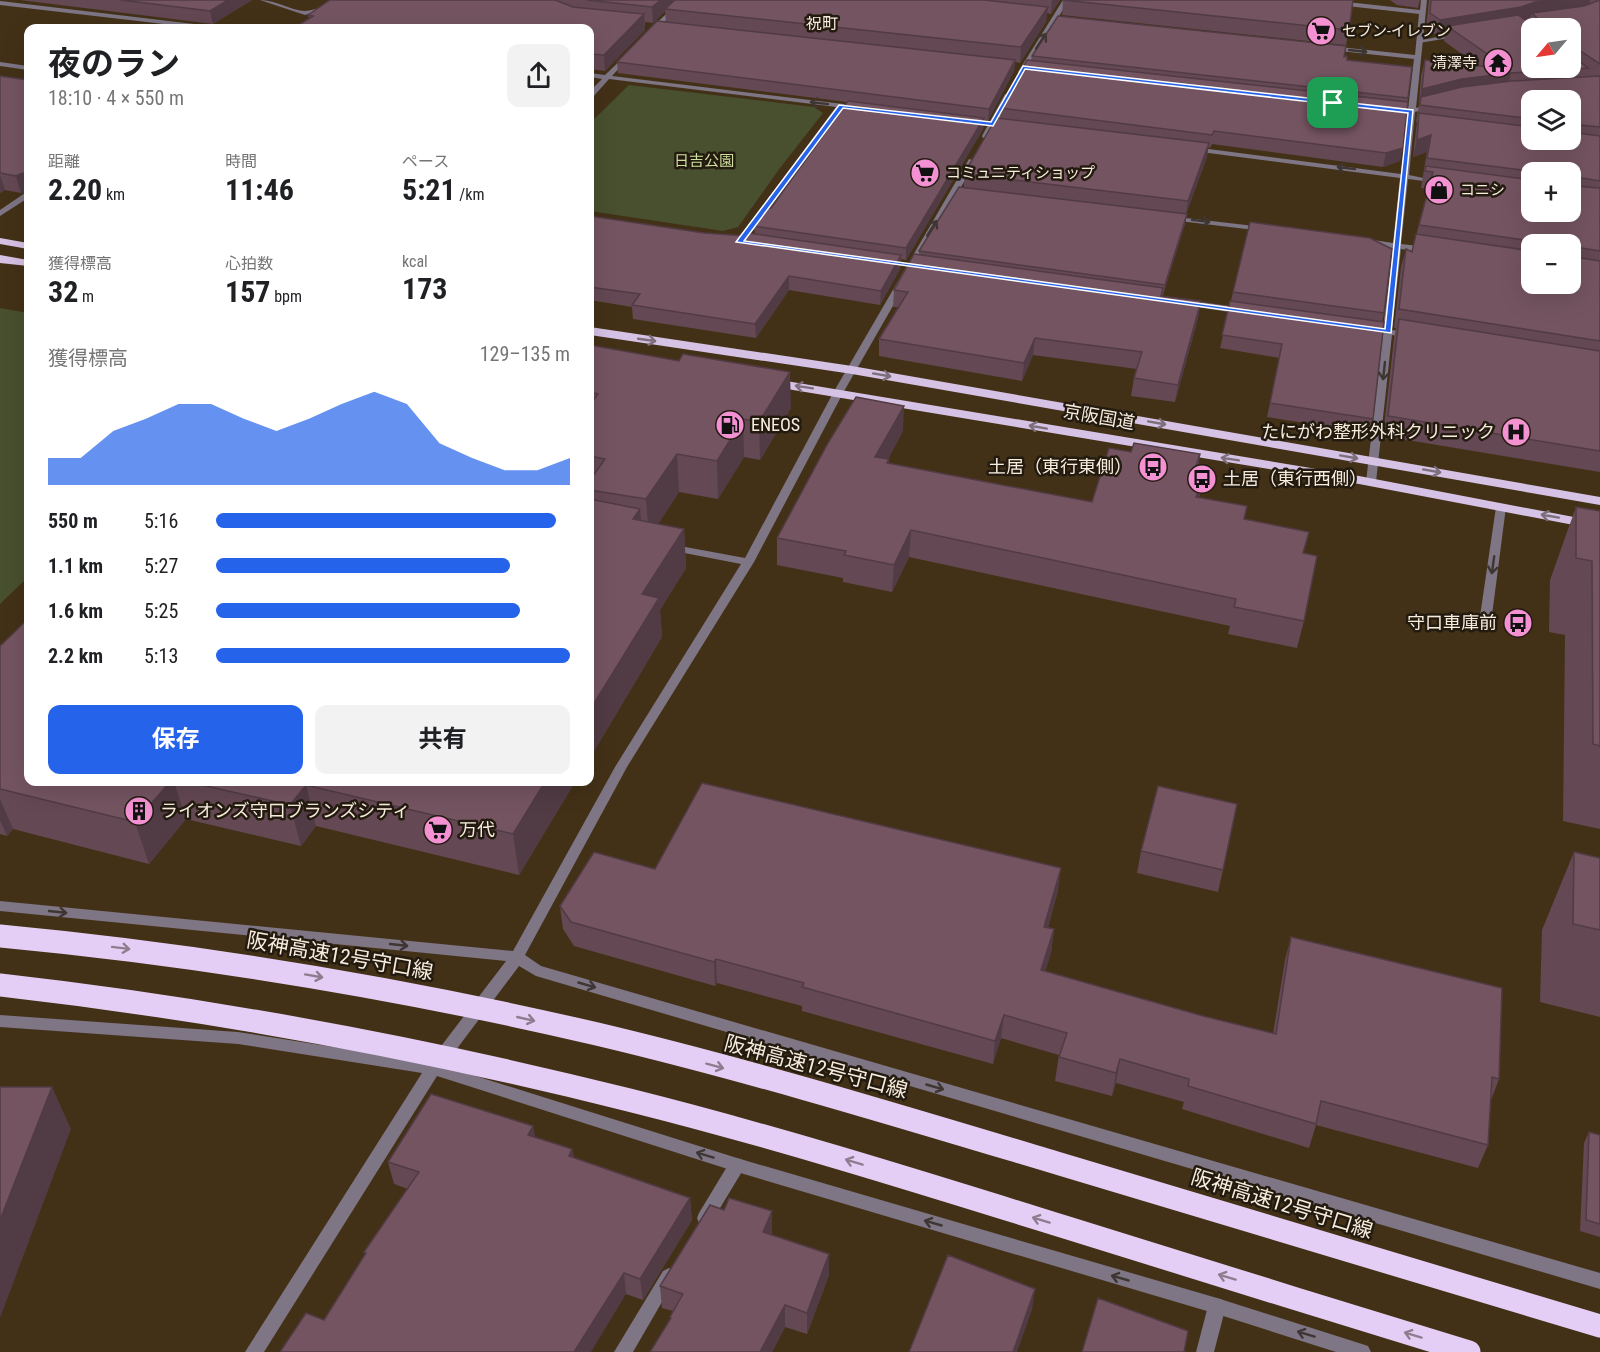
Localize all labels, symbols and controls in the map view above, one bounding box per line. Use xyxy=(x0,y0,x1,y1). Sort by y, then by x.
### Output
district label: 祝町 xyxy=(806,14,838,33)
supermarket icon: セブン-イレブン xyxy=(1305,15,1337,47)
north arrow xyxy=(1521,18,1581,78)
map controls xyxy=(1521,18,1581,294)
place label: セブン-イレブン xyxy=(1342,22,1451,40)
one-way arrow xyxy=(1035,33,1047,50)
text: 夜のラン xyxy=(48,44,180,83)
button: share xyxy=(507,44,570,107)
one-way arrow xyxy=(1347,46,1367,57)
temple icon: 清澤寺 xyxy=(1482,47,1514,79)
place label: 清澤寺 xyxy=(1432,54,1477,72)
pin xyxy=(1307,77,1358,128)
text: 18:10 · 4 × 550 m xyxy=(48,86,184,110)
icon: arrive xyxy=(1316,86,1349,119)
button: layers xyxy=(1521,90,1581,150)
one-way arrow xyxy=(810,97,829,108)
text: 距離 xyxy=(48,152,80,171)
text: 時間 xyxy=(225,152,257,171)
text: ペース xyxy=(402,152,449,171)
park label: 日吉公園 xyxy=(674,152,734,170)
supermarket icon: コミュニティショップ xyxy=(909,157,941,189)
button: + xyxy=(1521,162,1581,222)
one-way arrow xyxy=(1337,163,1356,174)
place label: コミュニティショップ xyxy=(946,164,1095,182)
text: 2.20 xyxy=(48,172,102,207)
text: 11:46 xyxy=(225,172,294,207)
text: 5:21 xyxy=(402,172,456,207)
shop icon: コニシ xyxy=(1423,174,1455,206)
place label: コニシ xyxy=(1460,181,1505,199)
text: km xyxy=(102,185,125,204)
text: /km xyxy=(456,185,485,204)
one-way arrow xyxy=(1190,216,1210,227)
one-way arrow xyxy=(927,220,939,237)
button: − xyxy=(1521,234,1581,294)
text: kcal xyxy=(402,252,428,271)
text: 獲得標高 xyxy=(48,254,112,273)
text: 心拍数 xyxy=(225,254,273,273)
text: 173 xyxy=(402,271,447,306)
text: 32 xyxy=(48,274,78,309)
text: 157 xyxy=(225,274,270,309)
text: m xyxy=(78,287,94,306)
text: bpm xyxy=(270,287,302,306)
one-way arrow xyxy=(637,334,657,345)
text: 129–135 m xyxy=(480,342,570,366)
text: 獲得標高 xyxy=(48,346,128,370)
one-way arrow xyxy=(1379,361,1390,381)
one-way arrow xyxy=(871,370,891,381)
one-way arrow xyxy=(795,382,815,393)
street label: 京阪国道 xyxy=(1062,400,1136,433)
fuel station icon: ENEOS xyxy=(714,409,746,441)
place label: ENEOS xyxy=(751,414,800,435)
hospital icon: たにがわ整形外科クリニック xyxy=(1500,416,1532,448)
one-way arrow xyxy=(1146,418,1166,429)
one-way arrow xyxy=(1029,421,1048,432)
place label: たにがわ整形外科クリニック xyxy=(1261,421,1495,442)
bus stop icon: 土居（東行東側） xyxy=(1137,451,1169,483)
one-way arrow xyxy=(1338,451,1358,462)
one-way arrow xyxy=(1221,453,1241,464)
place label: 土居（東行東側） xyxy=(988,456,1132,477)
bus stop icon: 土居（東行西側） xyxy=(1186,463,1218,495)
one-way arrow xyxy=(1421,466,1441,477)
place label: 土居（東行西側） xyxy=(1223,468,1367,489)
text: 550 m xyxy=(48,509,98,533)
text: 5:16 xyxy=(144,509,178,533)
one-way arrow xyxy=(1541,510,1561,521)
text: 1.1 km xyxy=(48,554,103,578)
text: 5:27 xyxy=(144,554,178,578)
one-way arrow xyxy=(1488,555,1499,574)
text: 1.6 km xyxy=(48,599,103,623)
text: 5:25 xyxy=(144,599,178,623)
bus stop icon: 守口車庫前 xyxy=(1502,607,1534,639)
place label: 守口車庫前 xyxy=(1407,612,1497,633)
text: 2.2 km xyxy=(48,644,103,668)
text: 5:13 xyxy=(144,644,178,668)
button: 保存 xyxy=(48,705,303,774)
button: 共有 xyxy=(315,705,570,774)
building icon: ライオンズ守口ブランズシティ xyxy=(123,795,155,827)
place label: ライオンズ守口ブランズシティ xyxy=(160,800,410,821)
supermarket icon: 万代 xyxy=(422,814,454,846)
place label: 万代 xyxy=(459,819,495,840)
one-way arrow xyxy=(48,907,68,918)
street label: 阪神高速12号守口線 xyxy=(245,928,435,984)
one-way arrow xyxy=(388,940,408,951)
one-way arrow xyxy=(110,943,130,954)
one-way arrow xyxy=(303,971,323,982)
one-way arrow xyxy=(577,980,596,991)
one-way arrow xyxy=(516,1013,535,1025)
street label: 阪神高速12号守口線 xyxy=(722,1031,910,1103)
one-way arrow xyxy=(705,1060,724,1072)
one-way arrow xyxy=(925,1082,944,1093)
one-way arrow xyxy=(696,1149,715,1160)
one-way arrow xyxy=(845,1156,864,1167)
street label: 阪神高速12号守口線 xyxy=(1188,1165,1376,1243)
one-way arrow xyxy=(1032,1214,1051,1225)
one-way arrow xyxy=(923,1216,942,1228)
one-way arrow xyxy=(1218,1271,1237,1282)
one-way arrow xyxy=(1111,1272,1130,1283)
one-way arrow xyxy=(1297,1328,1316,1339)
one-way arrow xyxy=(1404,1329,1423,1340)

